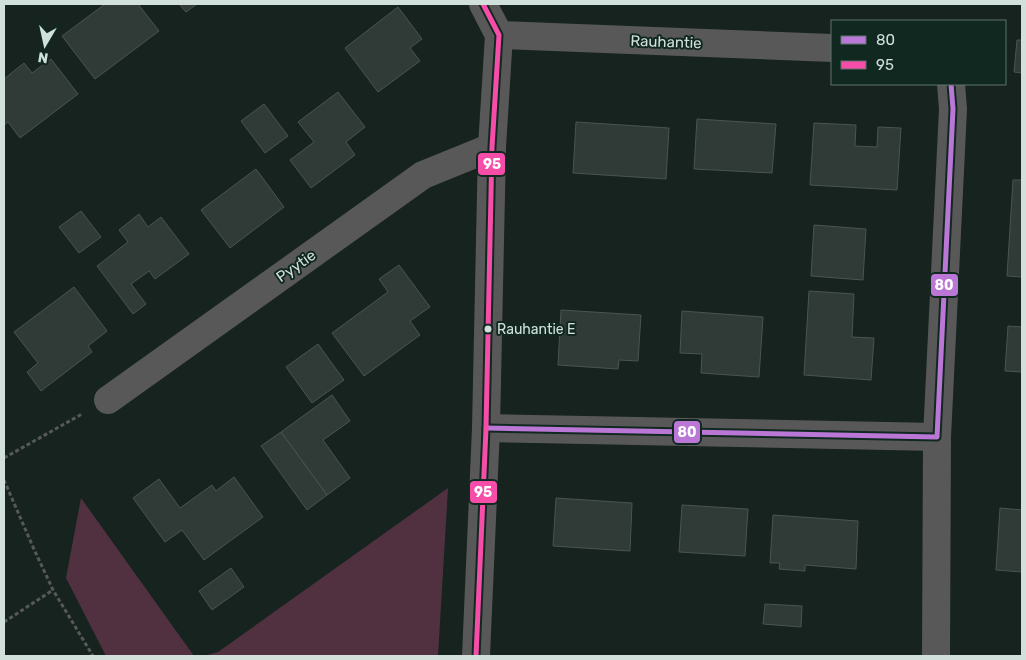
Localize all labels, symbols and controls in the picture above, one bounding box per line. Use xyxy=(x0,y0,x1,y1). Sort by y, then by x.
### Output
north arrow xyxy=(20,20,70,70)
legend xyxy=(831,20,1006,85)
text: 80 xyxy=(876,31,895,49)
street label: Rauhantie xyxy=(630,32,702,52)
text: N xyxy=(37,48,49,67)
text: 95 xyxy=(876,56,894,74)
line badge: 95 xyxy=(477,152,506,176)
text: 95 xyxy=(483,156,501,173)
street label: Pyytie xyxy=(273,246,319,286)
line badge: 80 xyxy=(930,273,959,297)
text: 80 xyxy=(935,277,954,294)
place label: Rauhantie E xyxy=(497,321,576,338)
marker: Rauhantie E xyxy=(483,324,493,334)
line badge: 80 xyxy=(673,420,701,444)
text: 80 xyxy=(678,424,697,441)
line badge: 95 xyxy=(469,480,498,504)
text: 95 xyxy=(474,484,492,501)

